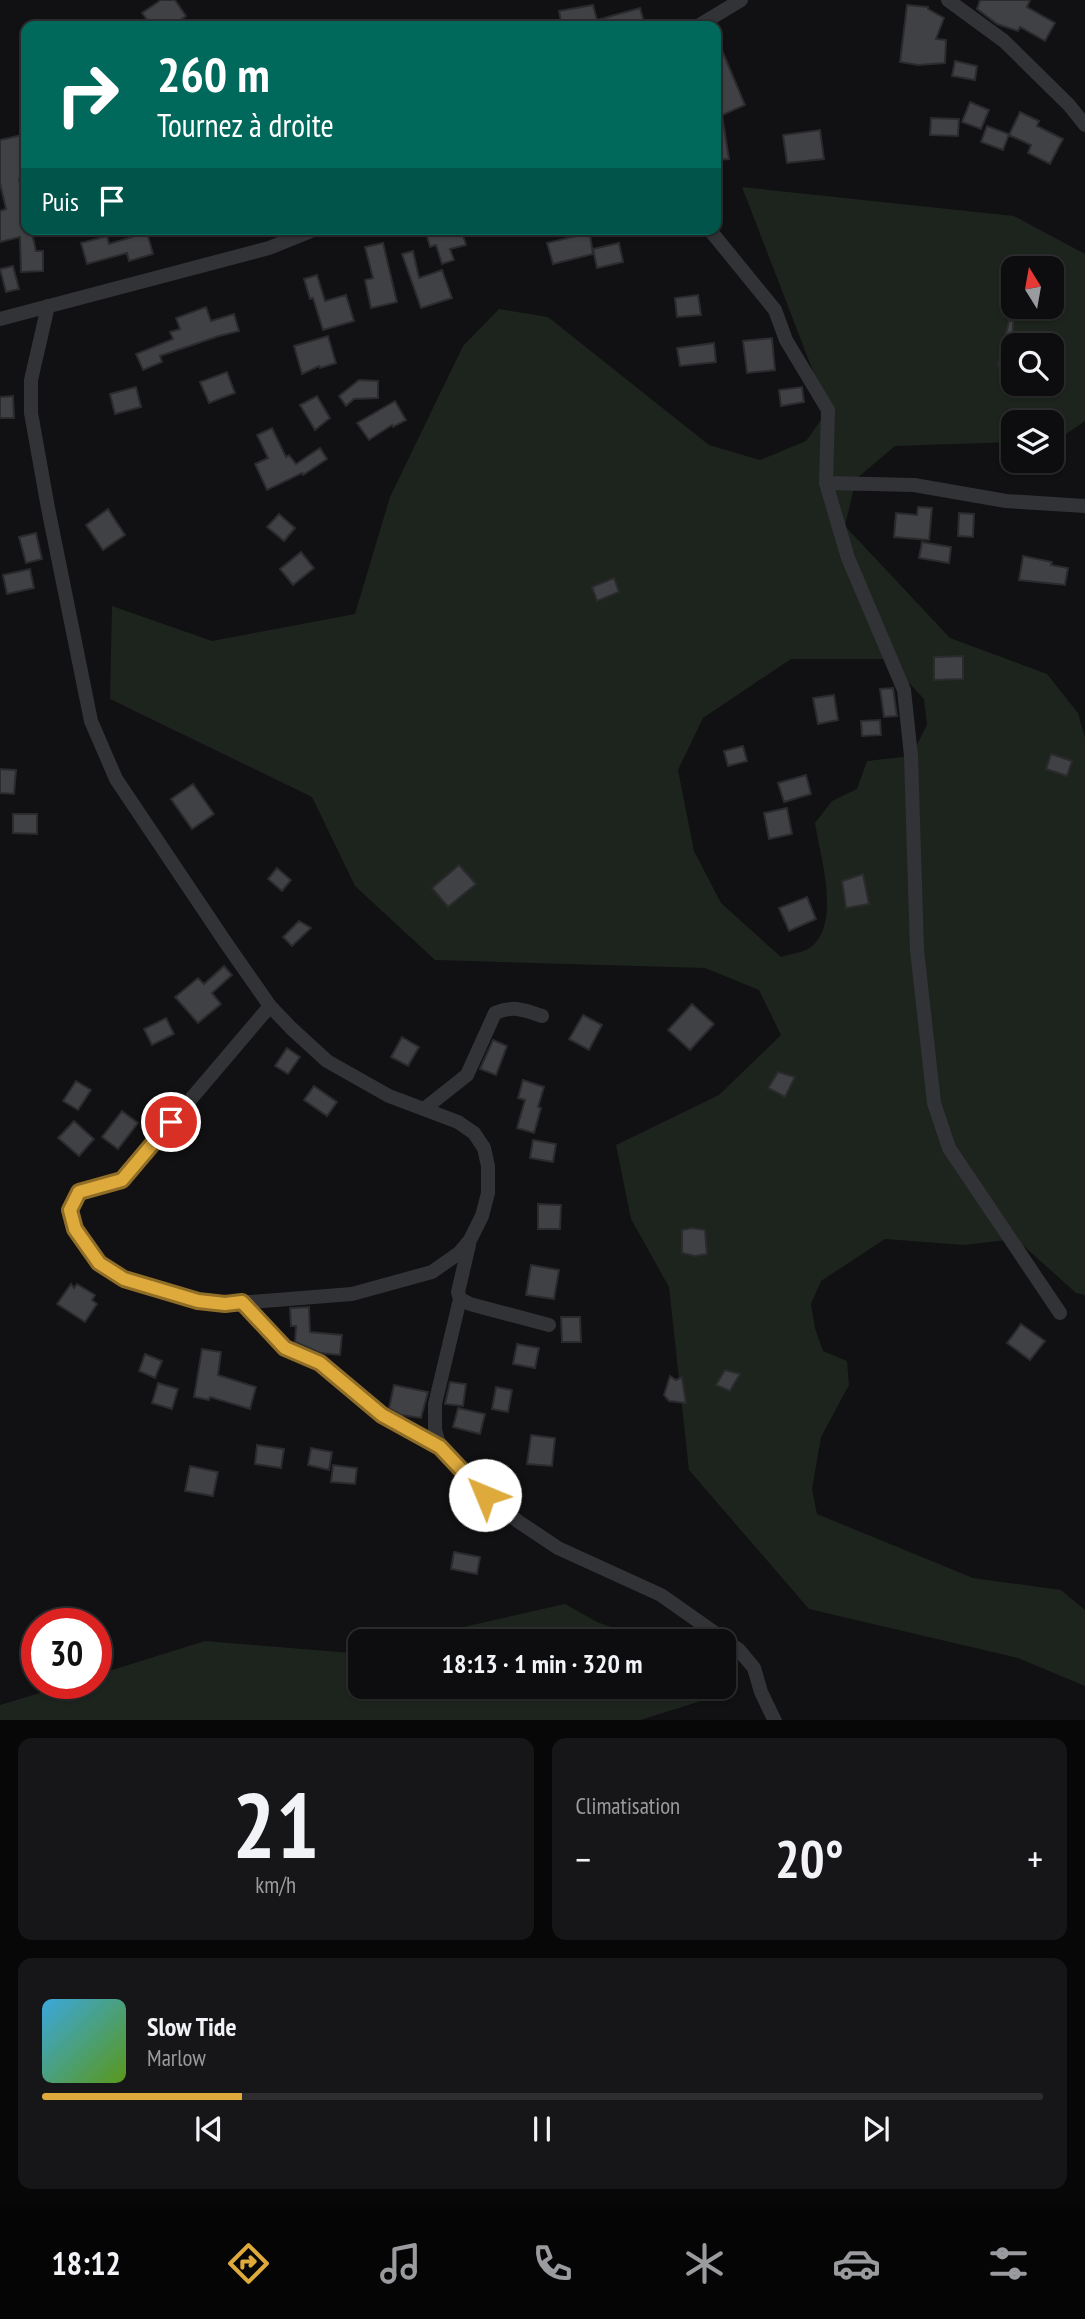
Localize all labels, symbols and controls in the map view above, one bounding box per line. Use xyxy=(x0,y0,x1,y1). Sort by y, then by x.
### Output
text: 260 m xyxy=(157,42,270,106)
icon: right xyxy=(42,49,133,140)
text: Tournez à droite xyxy=(157,104,334,146)
icon: arrive xyxy=(93,182,131,220)
text: Puis xyxy=(42,185,79,218)
north arrow xyxy=(1001,256,1064,318)
map controls xyxy=(1001,256,1064,473)
button: search xyxy=(1001,333,1064,396)
button: layers xyxy=(1001,410,1064,473)
pin xyxy=(141,1092,201,1152)
icon: arrive xyxy=(152,1103,190,1141)
position arrow xyxy=(448,1458,522,1532)
speed limit sign: 30 xyxy=(21,1608,112,1699)
text: 18:13 · 1 min · 320 m xyxy=(442,1647,642,1680)
text: 21 xyxy=(232,1765,319,1883)
text: Climatisation xyxy=(576,1791,680,1820)
text: 20° xyxy=(775,1825,844,1892)
text: − xyxy=(576,1834,591,1883)
text: + xyxy=(1027,1834,1043,1883)
text: km/h xyxy=(255,1870,296,1899)
text: Slow Tide xyxy=(147,2010,237,2043)
text: Marlow xyxy=(147,2043,206,2072)
icon: previous xyxy=(190,2110,228,2148)
icon: pause xyxy=(523,2110,561,2148)
icon: next xyxy=(857,2110,895,2148)
icon: directions xyxy=(224,2239,273,2288)
icon: music xyxy=(376,2239,425,2288)
icon: phone xyxy=(528,2239,577,2288)
icon: climate xyxy=(680,2239,729,2288)
icon: car xyxy=(832,2239,881,2288)
icon: filters xyxy=(984,2239,1033,2288)
text: 18:12 xyxy=(52,2242,121,2284)

